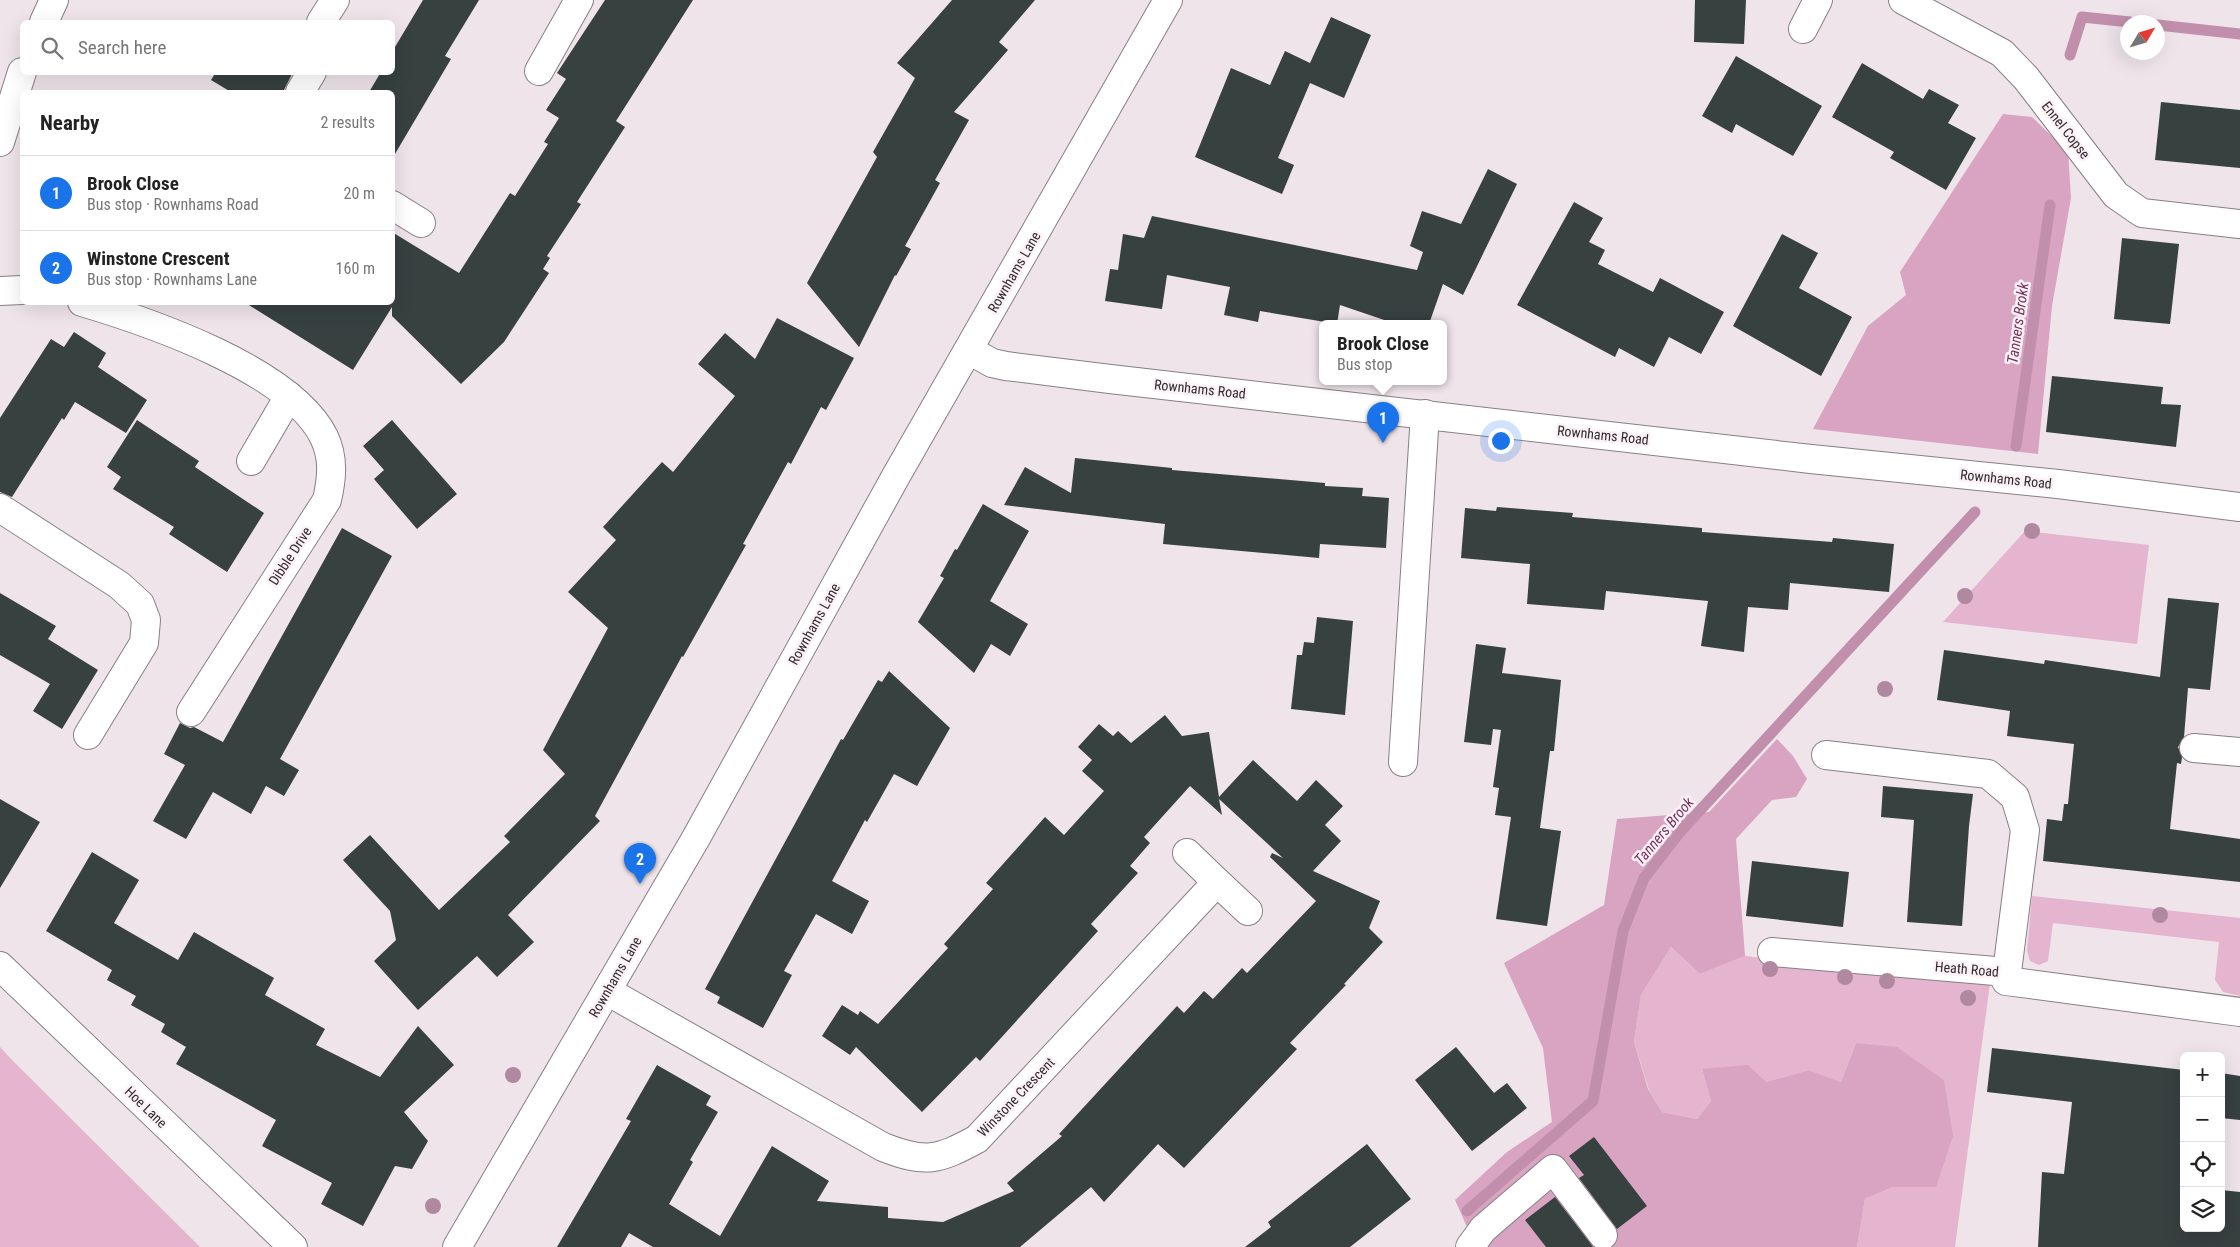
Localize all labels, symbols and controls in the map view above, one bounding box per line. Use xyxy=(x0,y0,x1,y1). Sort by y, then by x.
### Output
north arrow xyxy=(2120,15,2165,60)
search box xyxy=(20,20,395,75)
icon: search xyxy=(38,34,66,62)
text: Search here xyxy=(78,36,166,59)
street label: Ennel Copse xyxy=(2039,98,2094,162)
text: Nearby xyxy=(40,111,99,135)
text: 2 results xyxy=(320,113,375,132)
text: Brook Close xyxy=(87,172,179,195)
text: 1 xyxy=(52,184,60,203)
text: 20 m xyxy=(343,184,375,203)
text: Bus stop · Rownhams Road xyxy=(87,195,259,214)
street label: Rownhams Lane xyxy=(984,228,1044,315)
text: Winstone Crescent xyxy=(87,247,230,270)
text: 2 xyxy=(52,259,60,278)
text: 160 m xyxy=(336,259,375,278)
text: Bus stop · Rownhams Lane xyxy=(87,270,257,289)
water label: Tanners Brokk xyxy=(2003,281,2033,365)
popup xyxy=(1319,320,1447,385)
text: Brook Close xyxy=(1337,332,1429,355)
text: Bus stop xyxy=(1337,355,1392,374)
street label: Rownhams Road xyxy=(1153,376,1247,402)
pin: 1 xyxy=(1367,402,1399,443)
street label: Rownhams Road xyxy=(1556,422,1650,448)
your location xyxy=(1488,428,1514,454)
street label: Rownhams Road xyxy=(1959,466,2053,492)
street label: Dibble Drive xyxy=(265,524,315,588)
street label: Rownhams Lane xyxy=(785,580,843,668)
water label: Tanners Brook xyxy=(1631,793,1698,868)
pin: 2 xyxy=(624,843,656,884)
street label: Rownhams Lane xyxy=(585,933,645,1020)
street label: Heath Road xyxy=(1934,958,2000,980)
map controls xyxy=(2180,1052,2225,1232)
button: + xyxy=(2180,1052,2225,1097)
street label: Winstone Crescent xyxy=(974,1054,1058,1140)
street label: Hoe Lane xyxy=(122,1083,171,1131)
button: − xyxy=(2180,1097,2225,1142)
button: locate xyxy=(2180,1142,2225,1187)
button: layers xyxy=(2180,1187,2225,1232)

